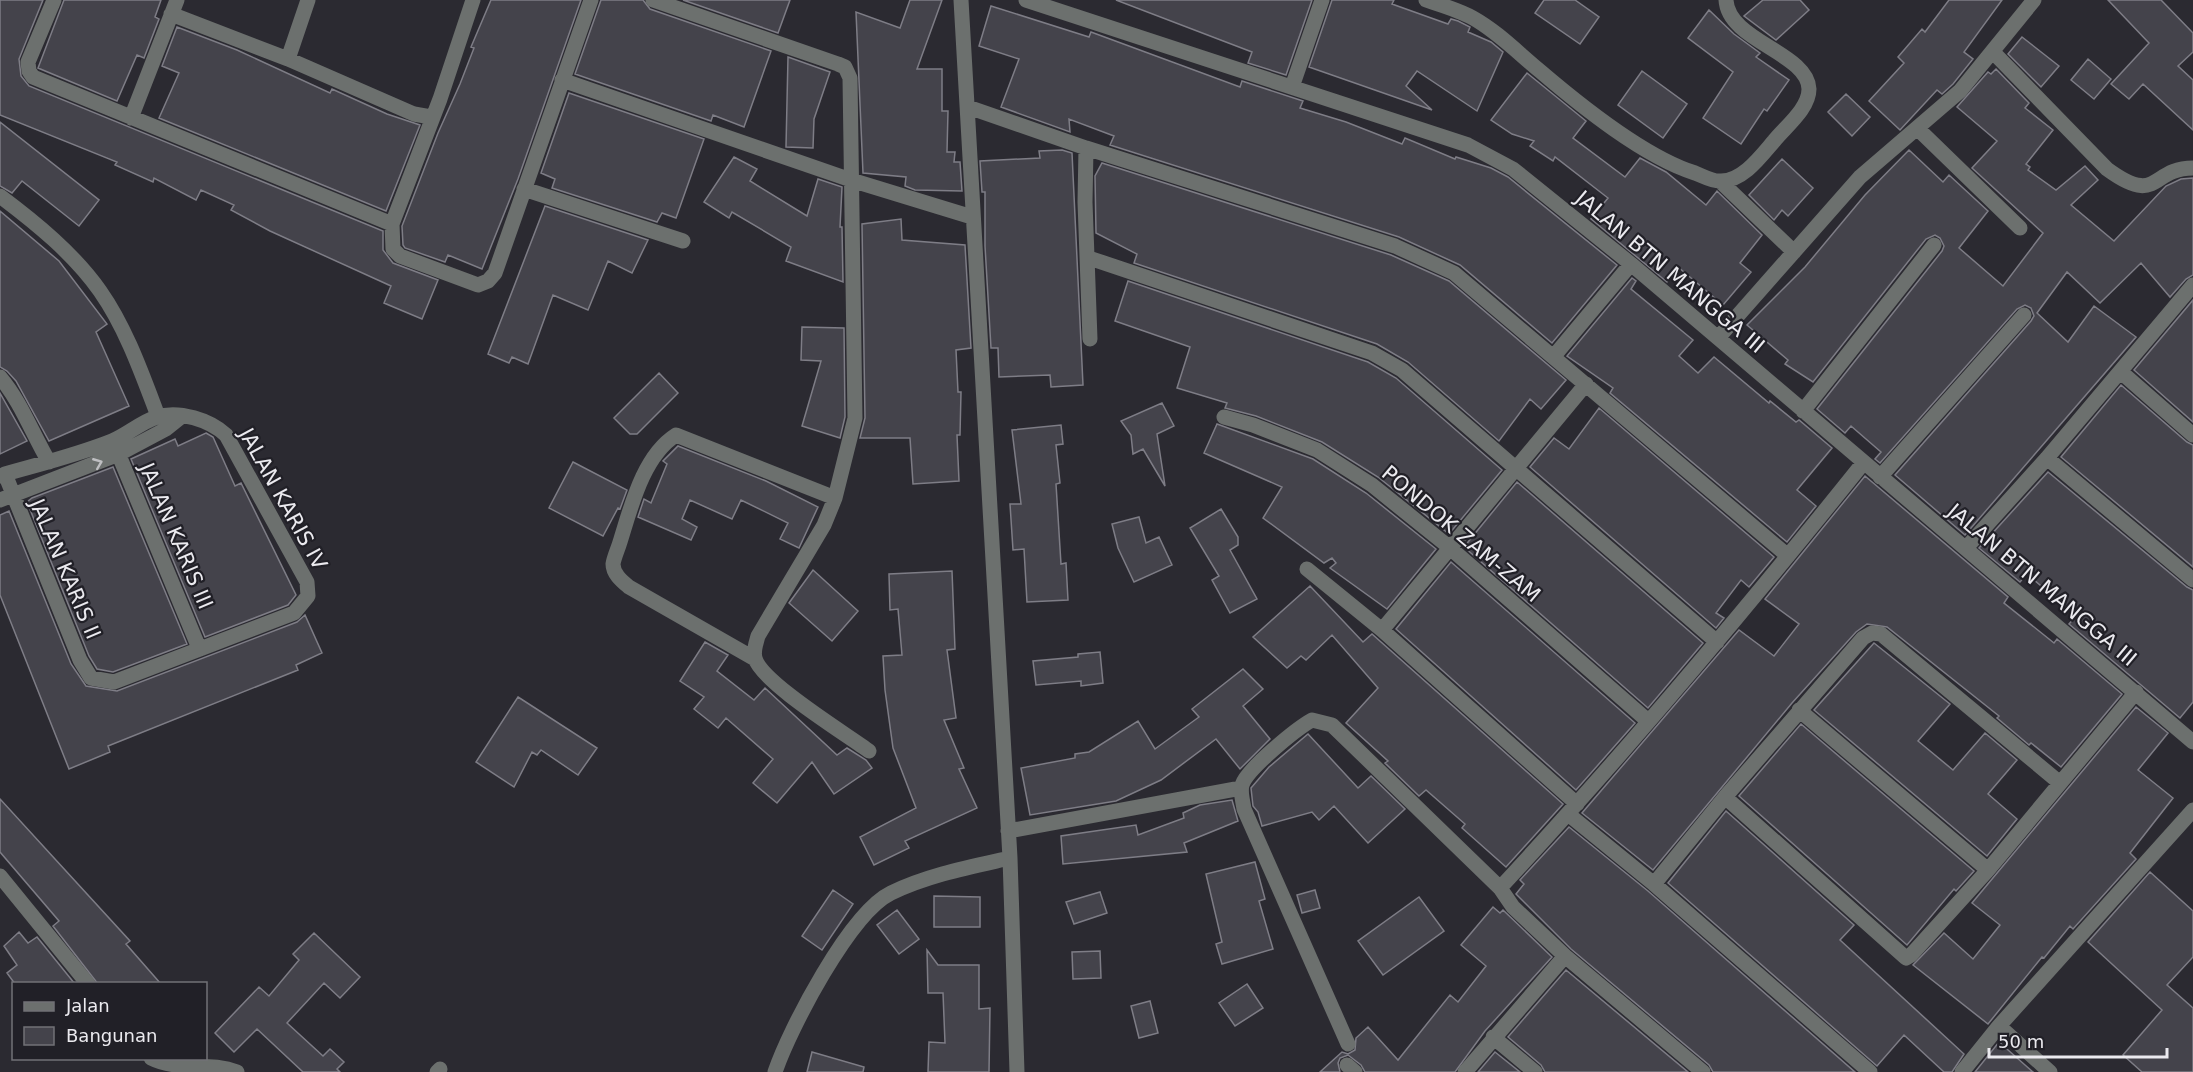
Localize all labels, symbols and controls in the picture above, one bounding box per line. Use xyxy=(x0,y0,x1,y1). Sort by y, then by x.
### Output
street label: JALAN BTN MANGGA III xyxy=(1569,185,1769,358)
street label: JALAN KARIS IV xyxy=(233,422,332,575)
one-way arrow xyxy=(92,458,103,470)
street label: JALAN KARIS III xyxy=(134,458,218,613)
street label: PONDOK ZAM-ZAM xyxy=(1377,461,1545,607)
street label: JALAN KARIS II xyxy=(24,493,105,643)
street label: JALAN BTN MANGGA III xyxy=(1941,498,2141,671)
legend xyxy=(12,982,207,1060)
text: Jalan xyxy=(65,995,110,1016)
scale bar xyxy=(1989,1021,2168,1059)
text: Bangunan xyxy=(66,1025,157,1046)
text: 50 m xyxy=(1998,1031,2044,1052)

